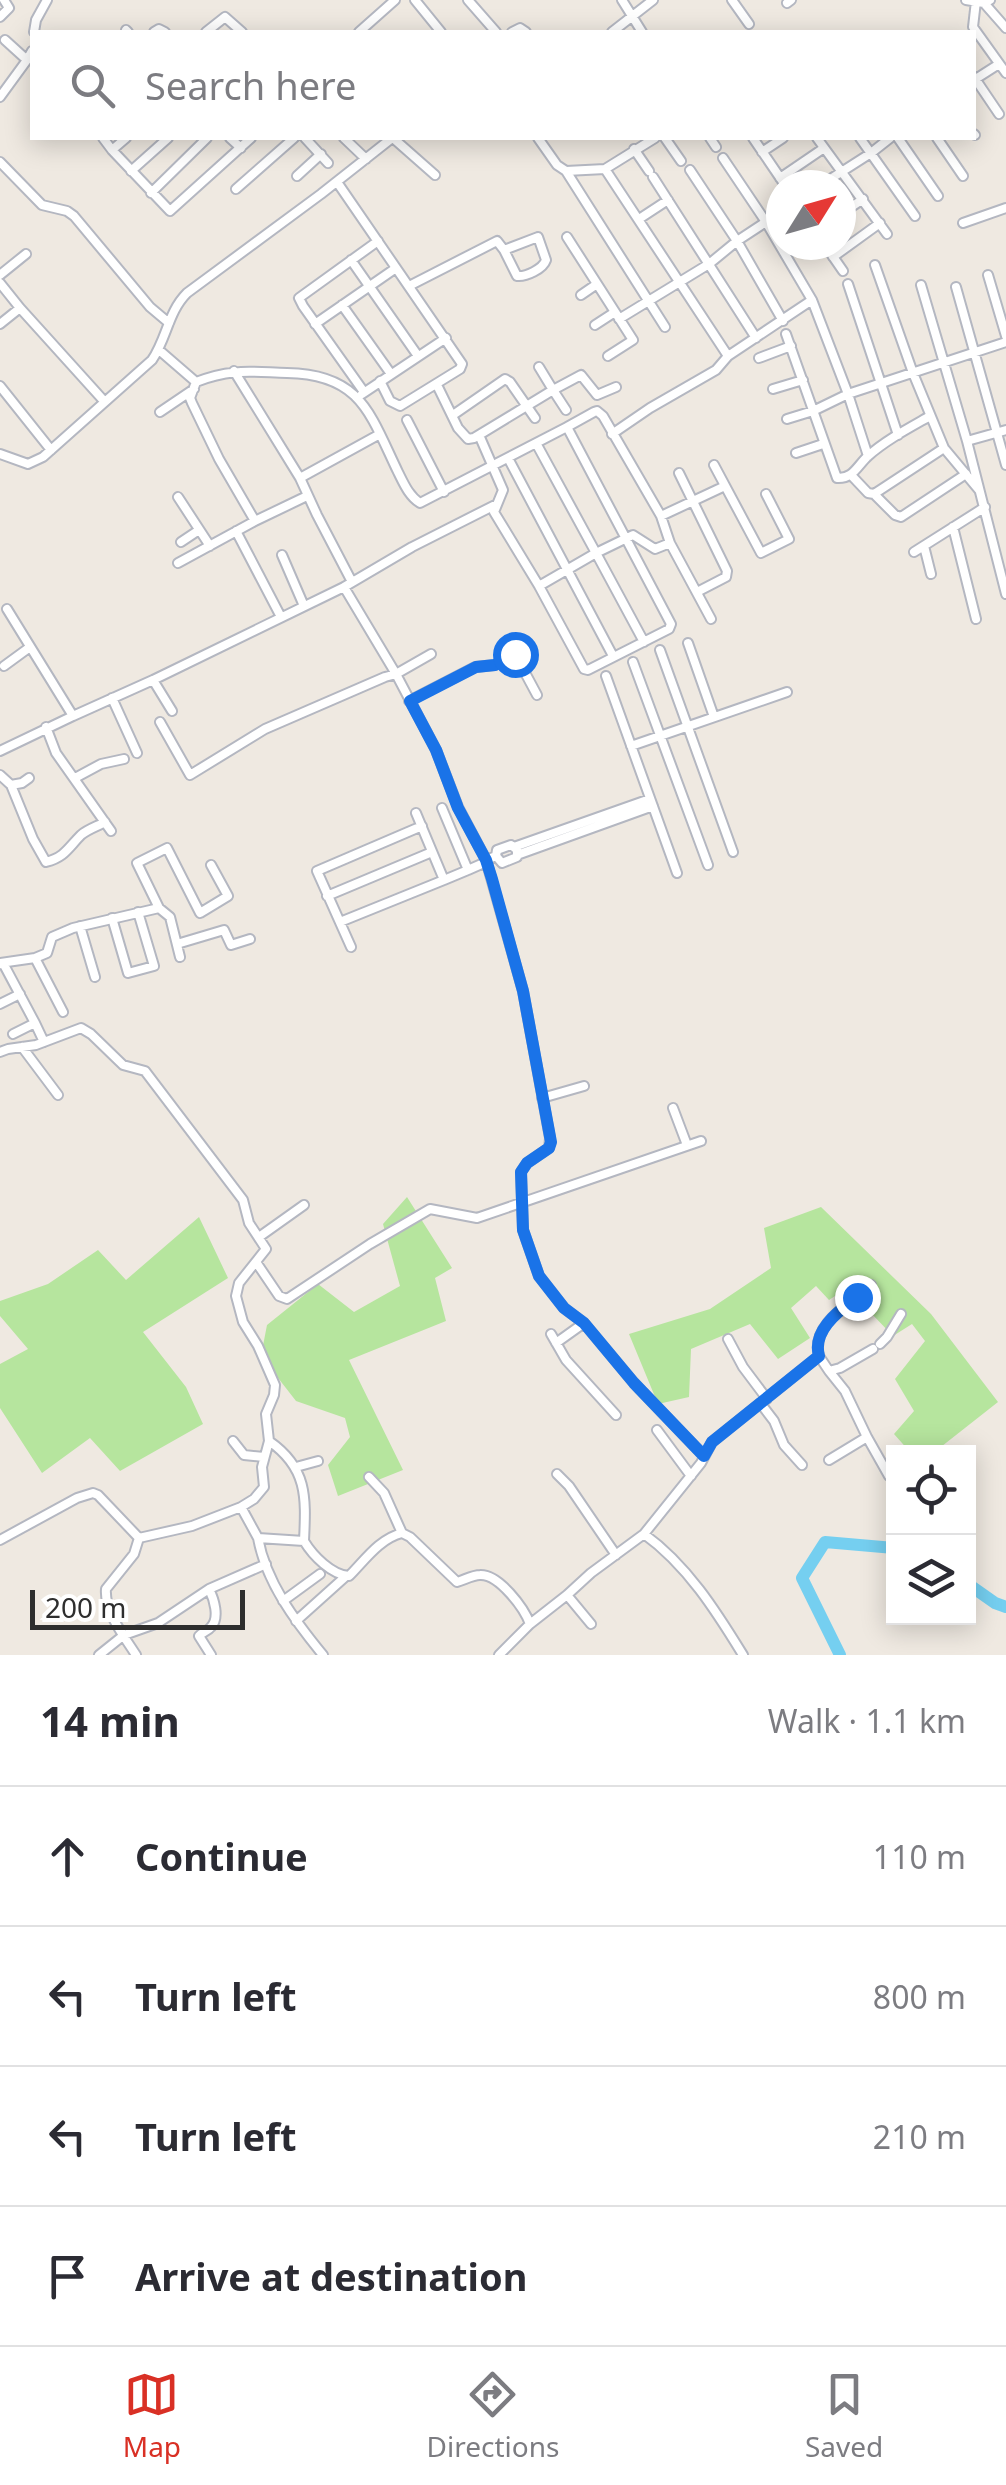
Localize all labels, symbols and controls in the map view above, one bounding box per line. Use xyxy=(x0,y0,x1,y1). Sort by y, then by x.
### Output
search box xyxy=(30,30,976,140)
icon: search xyxy=(65,58,120,113)
text: Search here xyxy=(145,59,356,111)
north arrow xyxy=(766,170,856,260)
route start xyxy=(493,632,539,678)
route end xyxy=(835,1275,881,1321)
map controls xyxy=(886,1445,976,1625)
button: locate xyxy=(886,1445,976,1535)
button: layers xyxy=(886,1535,976,1625)
scale bar xyxy=(30,1585,245,1630)
text: 200 m xyxy=(45,1588,127,1626)
text: 14 min xyxy=(40,1692,180,1749)
text: Walk · 1.1 km xyxy=(768,1699,966,1742)
icon: ahead xyxy=(40,1829,95,1884)
text: Continue xyxy=(135,1830,308,1882)
text: 110 m xyxy=(873,1835,966,1878)
icon: left xyxy=(40,1969,95,2024)
text: Turn left xyxy=(135,1970,297,2022)
text: 800 m xyxy=(873,1975,966,2018)
icon: left xyxy=(40,2109,95,2164)
text: Turn left xyxy=(135,2110,297,2162)
text: 210 m xyxy=(873,2115,966,2158)
icon: arrive xyxy=(40,2249,95,2304)
text: Arrive at destination xyxy=(135,2250,527,2302)
tab: Map xyxy=(123,2367,181,2465)
tab: Directions xyxy=(427,2367,559,2465)
tab: Saved xyxy=(805,2367,883,2465)

